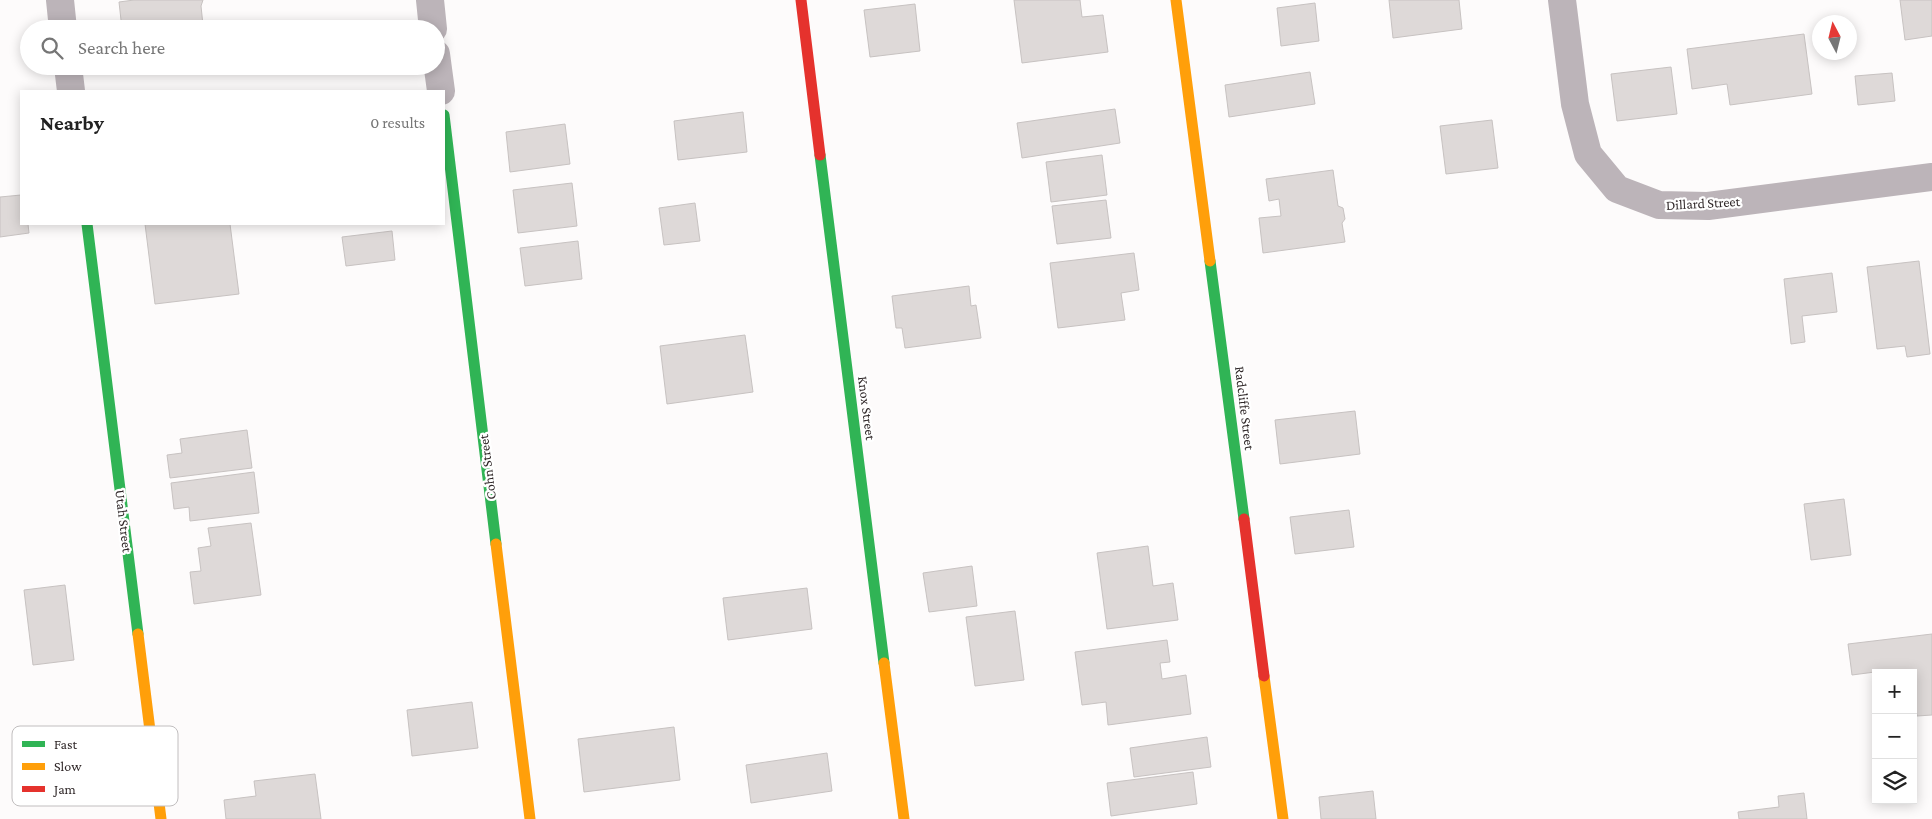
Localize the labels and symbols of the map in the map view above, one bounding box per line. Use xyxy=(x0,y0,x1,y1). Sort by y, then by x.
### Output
north arrow xyxy=(1812,15,1857,60)
street label: Dillard Street xyxy=(1665,193,1741,213)
street label: Radcliffe Street xyxy=(1232,365,1258,451)
street label: Knox Street xyxy=(855,375,879,441)
street label: Cohn Street xyxy=(475,433,499,501)
street label: Utah Street xyxy=(112,489,136,554)
legend xyxy=(12,726,178,806)
text: Fast xyxy=(54,736,78,752)
text: Slow xyxy=(54,758,82,774)
text: Jam xyxy=(52,781,76,797)

